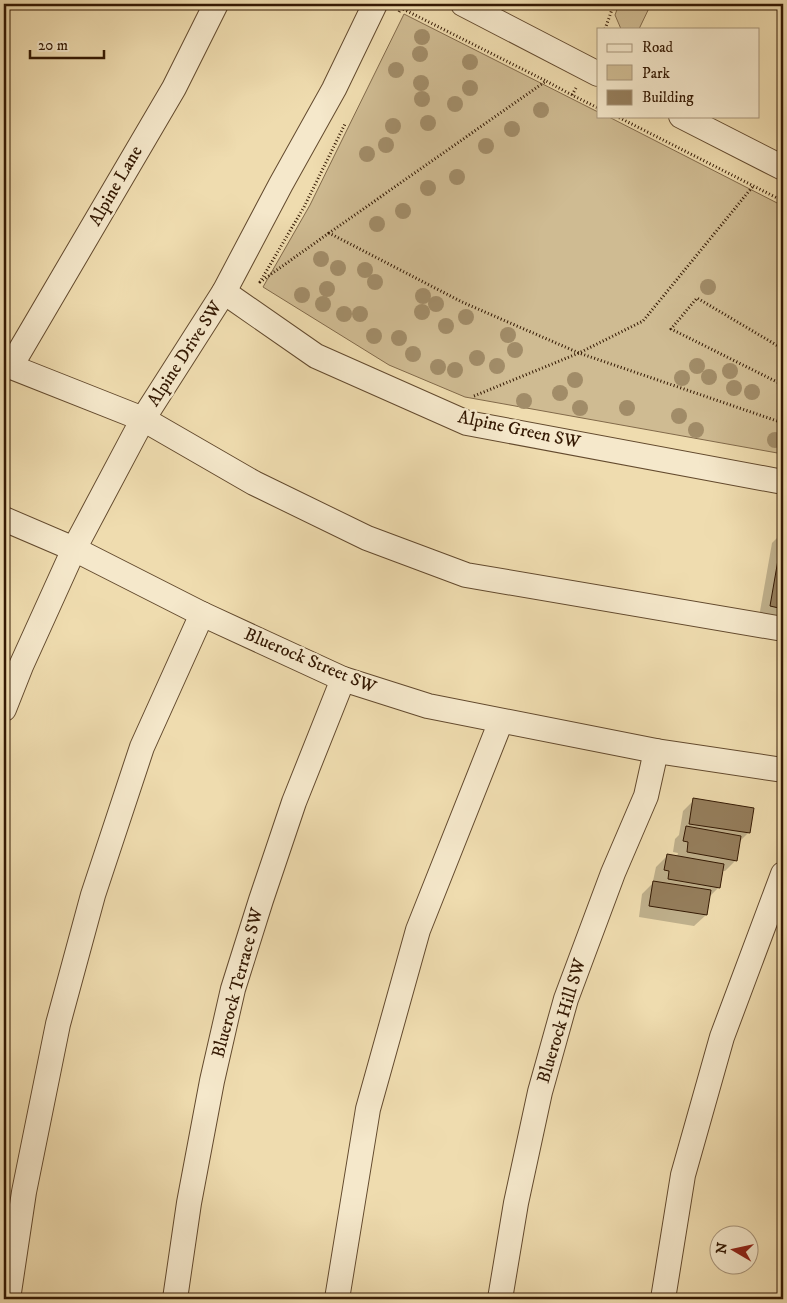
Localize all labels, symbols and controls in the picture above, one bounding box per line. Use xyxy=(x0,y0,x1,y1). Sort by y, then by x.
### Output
scale bar xyxy=(30,28,104,60)
legend xyxy=(597,28,760,118)
text: 20 m xyxy=(38,36,68,55)
text: Road xyxy=(642,38,674,57)
text: Park xyxy=(642,64,671,83)
text: Building xyxy=(642,88,694,107)
street label: Alpine Lane xyxy=(84,142,148,230)
street label: Alpine Drive SW xyxy=(143,297,227,411)
street label: Alpine Green SW xyxy=(456,406,583,454)
street label: Bluerock Street SW xyxy=(241,623,380,699)
street label: Bluerock Terrace SW xyxy=(207,905,269,1060)
street label: Bluerock Hill SW xyxy=(533,956,592,1086)
north arrow xyxy=(710,1226,760,1276)
text: N xyxy=(712,1241,732,1255)

